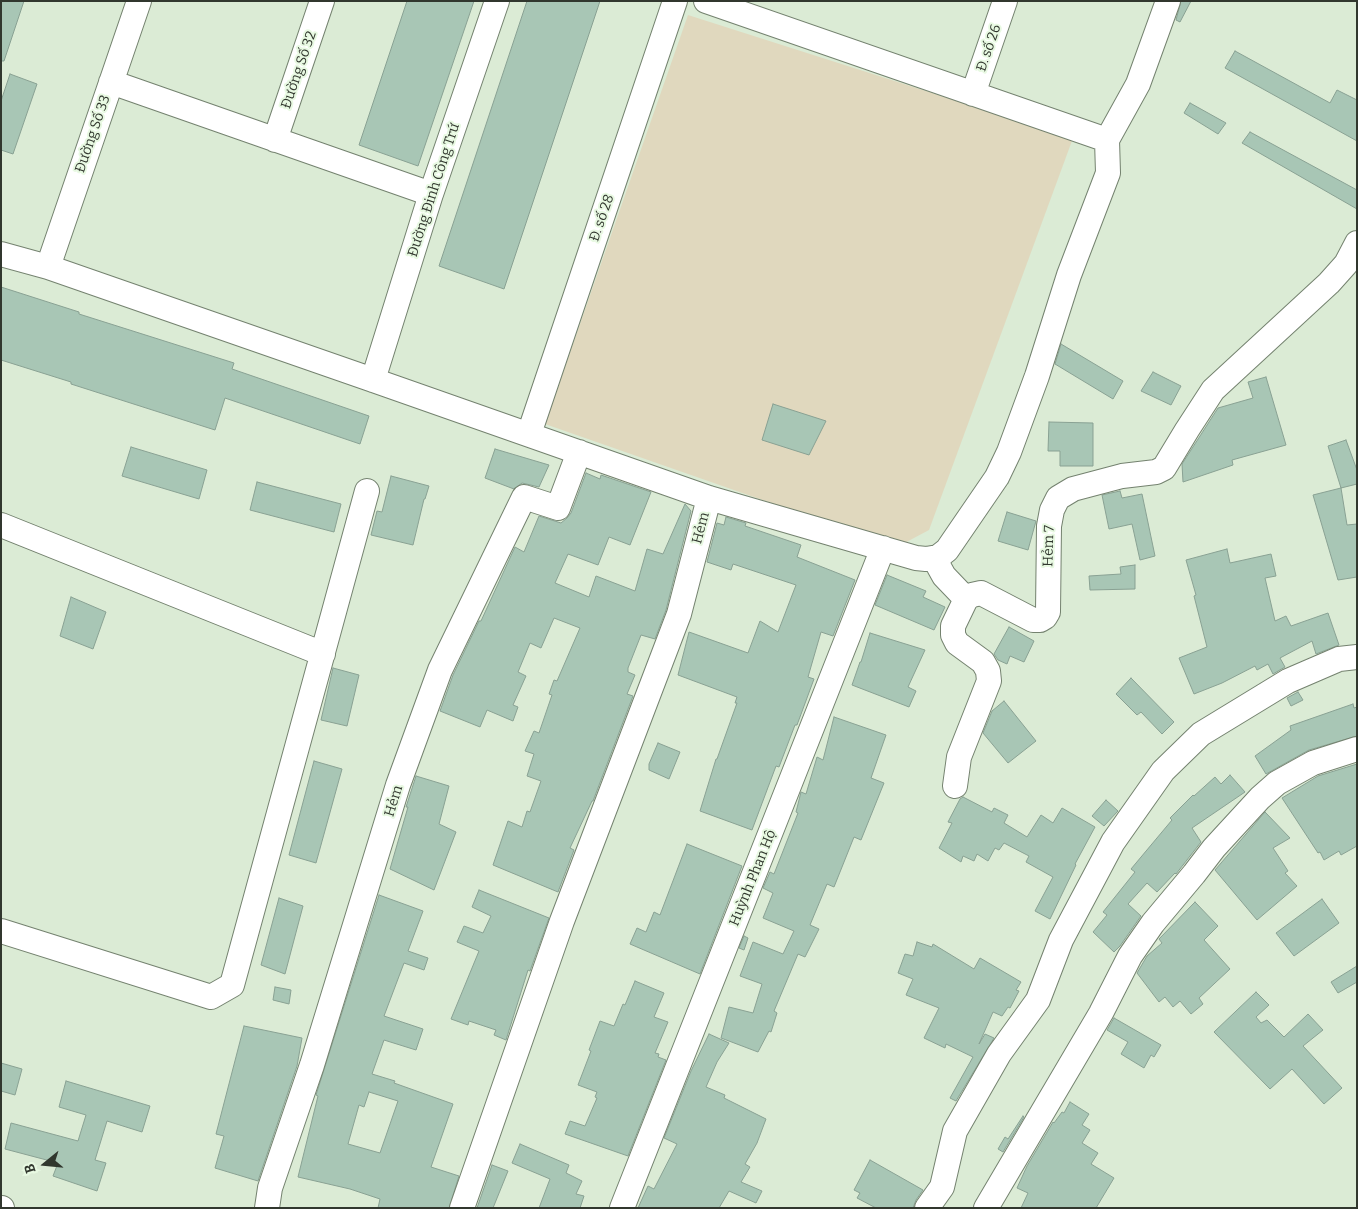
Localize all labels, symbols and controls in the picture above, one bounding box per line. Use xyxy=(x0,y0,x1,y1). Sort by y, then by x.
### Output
street label: Đ. số 26 xyxy=(973,22,1005,74)
street label: Đường Số 32 xyxy=(278,29,320,111)
street label: Đường Số 33 xyxy=(72,93,114,175)
street label: Đường Đinh Công Trứ xyxy=(404,121,464,259)
street label: Đ. số 28 xyxy=(586,192,618,244)
street label: Hẻm xyxy=(689,510,713,546)
street label: Hẻm 7 xyxy=(1040,525,1058,567)
street label: Hẻm xyxy=(381,783,407,819)
street label: Huỳnh Phan Hộ xyxy=(726,827,780,929)
north arrow xyxy=(20,1139,70,1189)
text: B xyxy=(21,1162,40,1175)

